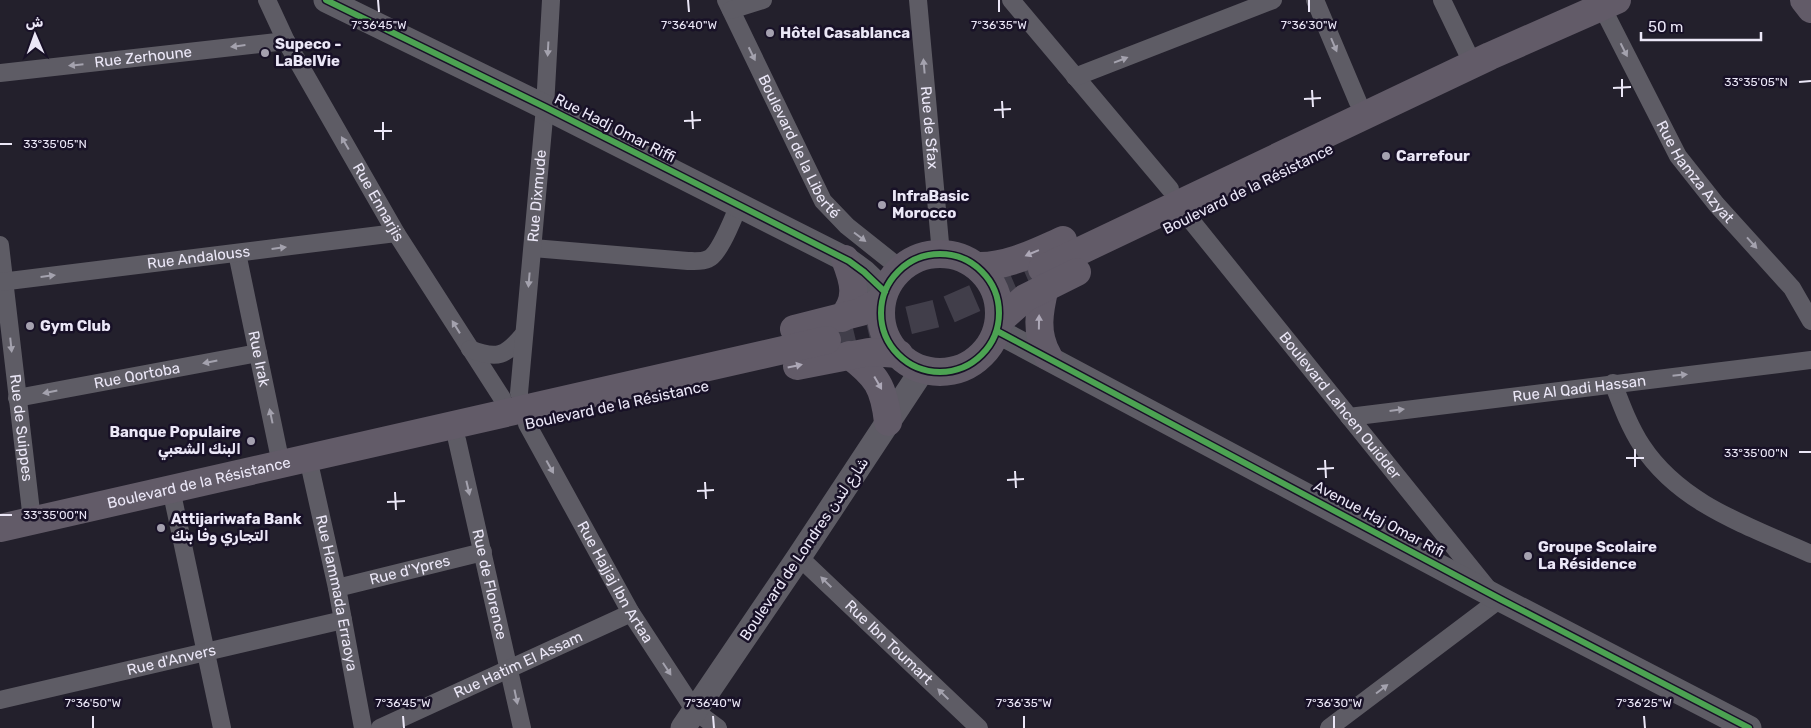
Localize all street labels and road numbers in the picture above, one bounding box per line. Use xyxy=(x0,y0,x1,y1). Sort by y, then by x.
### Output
street label: Rue Zerhoune xyxy=(93,43,193,71)
street label: Boulevard de la Liberté xyxy=(754,72,844,222)
street label: Rue de Sfax xyxy=(917,85,942,170)
street label: Rue Hadj Omar Riffi xyxy=(551,90,679,166)
street label: Rue Hamza Azyat xyxy=(1653,118,1738,227)
street label: Boulevard de la Résistance xyxy=(1160,140,1336,238)
street label: Rue Dixmude xyxy=(524,149,550,243)
street label: Rue Ennarjis xyxy=(349,160,408,245)
street label: Rue Andalouss xyxy=(146,242,251,273)
street label: Boulevard Lahcen Ouidder xyxy=(1275,328,1405,483)
street label: Rue Irak xyxy=(244,329,274,389)
street label: Rue Qortoba xyxy=(92,359,181,392)
street label: Rue Al Qadi Hassan xyxy=(1511,371,1647,406)
street label: Rue de Suippes xyxy=(6,373,36,483)
street label: Boulevard de la Résistance xyxy=(523,377,711,433)
street label: Boulevard de la Résistance xyxy=(105,453,292,512)
street label: Boulevard de Londres شارع لندن xyxy=(736,454,874,645)
street label: Avenue Haj Omar Rifi xyxy=(1311,477,1447,561)
street label: Rue Hammada Erraoya xyxy=(312,513,361,673)
street label: Rue Hajjaj Ibn Artaa xyxy=(573,518,657,646)
street label: Rue de Florence xyxy=(468,527,511,641)
street label: Rue d'Ypres xyxy=(368,551,452,589)
street label: Rue Ibn Toumart xyxy=(841,596,937,688)
street label: Rue Hatim El Assam xyxy=(451,627,585,702)
street label: Rue d'Anvers xyxy=(125,641,218,679)

